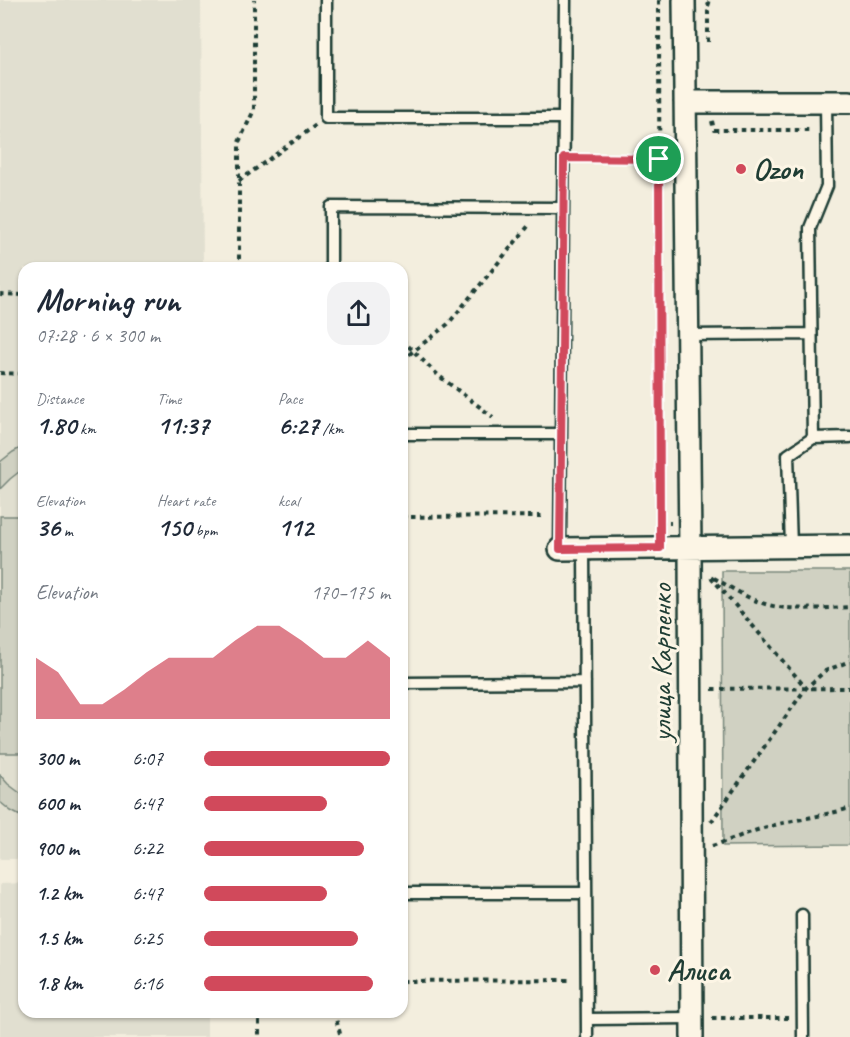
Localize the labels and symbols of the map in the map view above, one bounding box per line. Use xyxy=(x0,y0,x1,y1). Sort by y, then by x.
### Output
pin xyxy=(633,133,684,184)
place label: Ozon xyxy=(753,150,804,188)
marker: Ozon xyxy=(734,162,748,176)
street label: улица Карпенко xyxy=(642,583,680,744)
place label: Алиса xyxy=(667,951,731,989)
marker: Алиса xyxy=(648,963,662,977)

